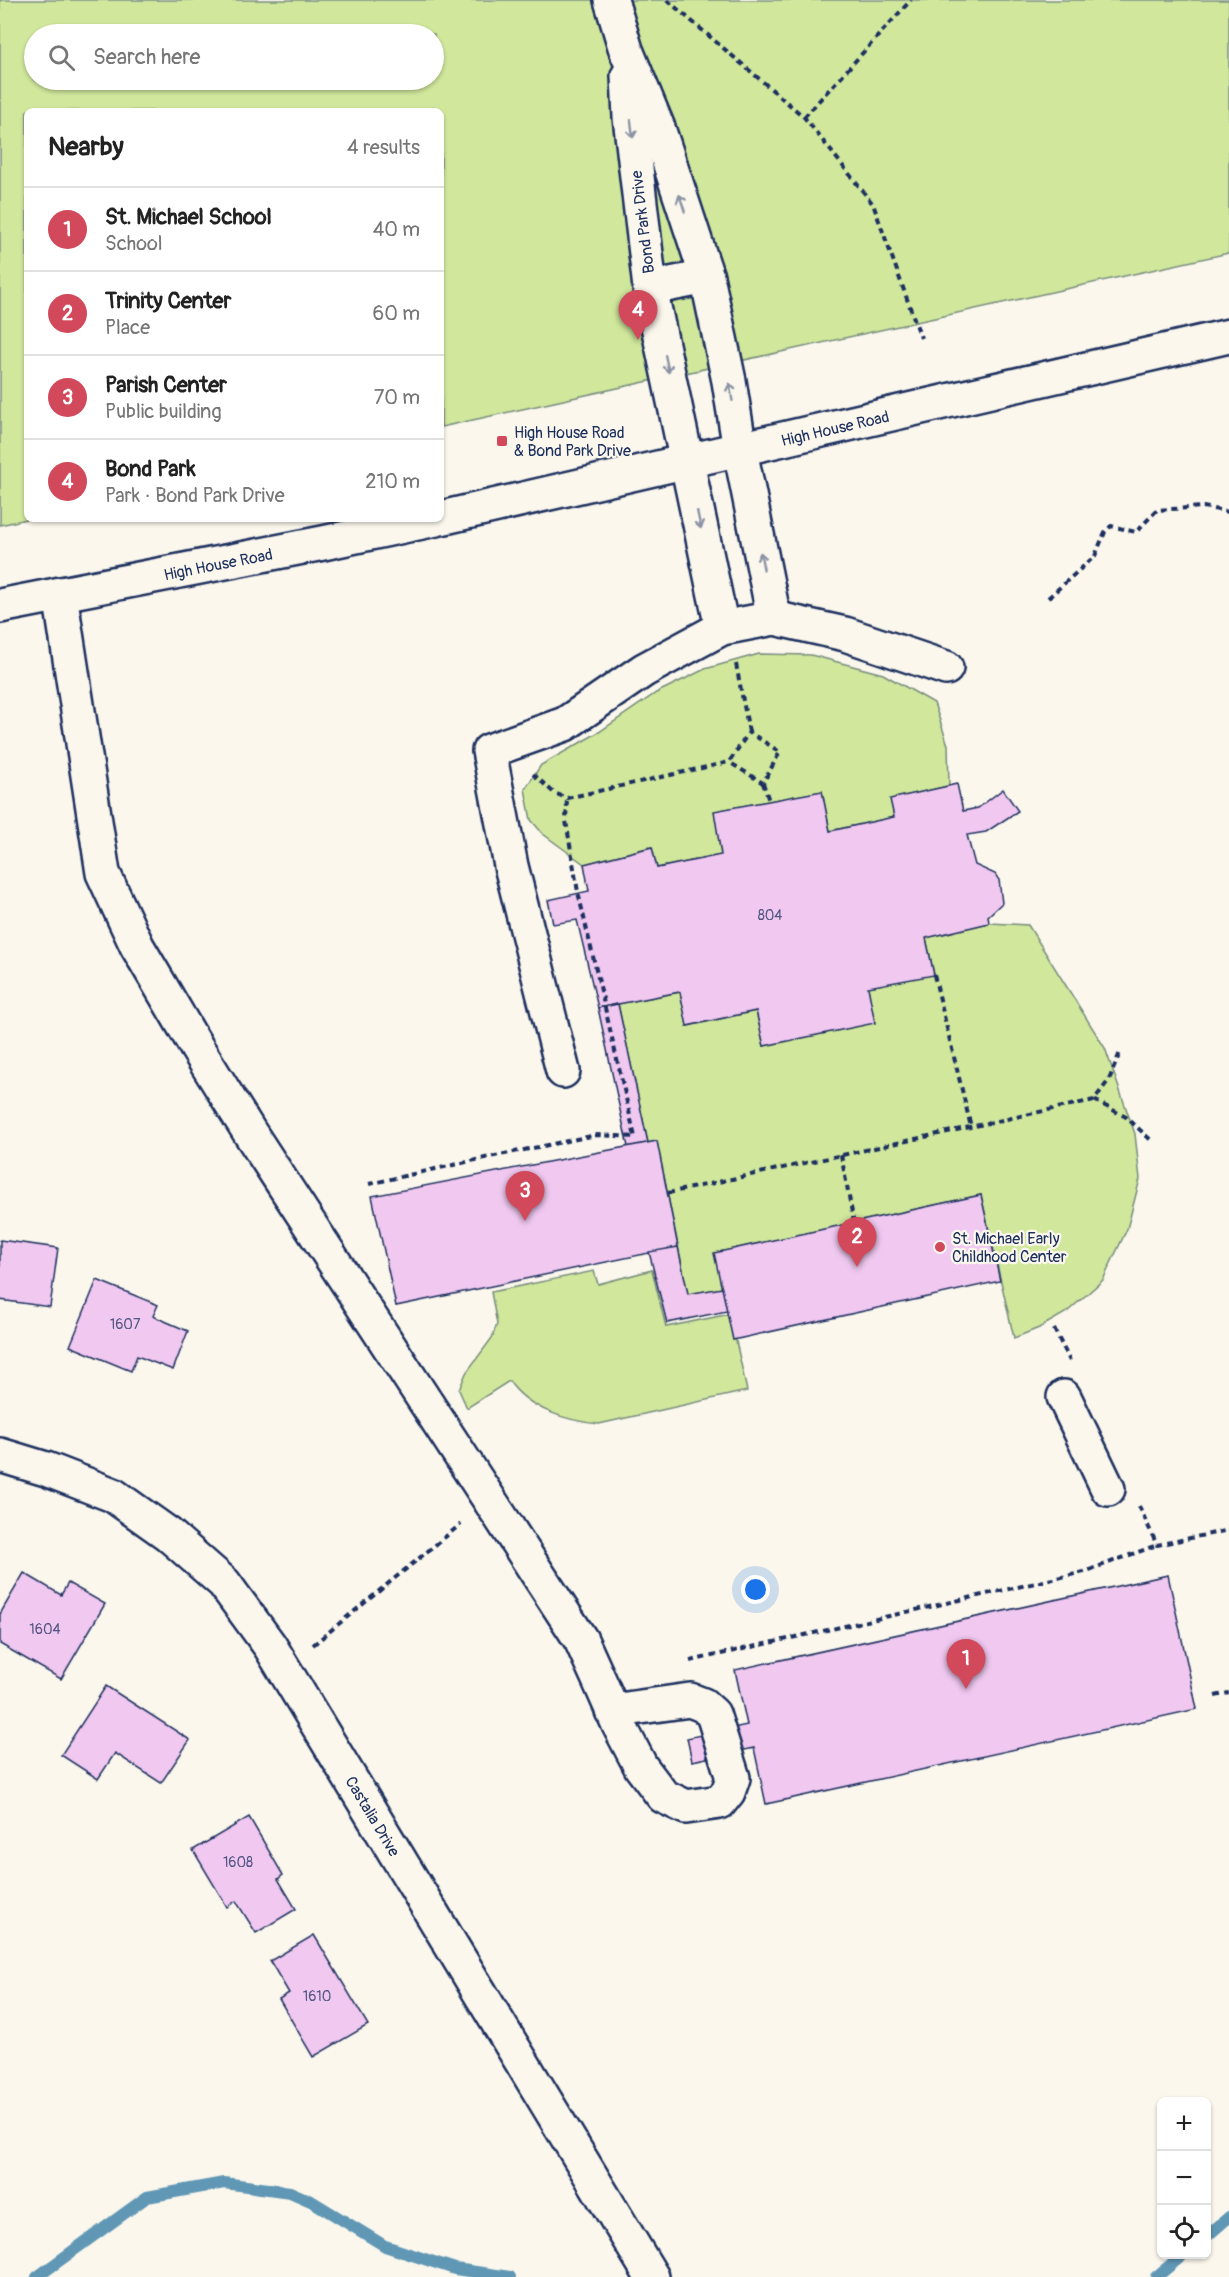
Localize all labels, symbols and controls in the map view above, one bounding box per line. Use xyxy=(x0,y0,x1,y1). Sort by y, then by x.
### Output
search box xyxy=(24,24,444,90)
icon: search xyxy=(45,41,78,74)
text: Search here xyxy=(93,43,200,71)
one-way arrow xyxy=(626,119,637,139)
text: Nearby xyxy=(48,131,124,163)
text: 4 results xyxy=(347,135,420,160)
street label: Bond Park Drive xyxy=(627,169,659,274)
one-way arrow xyxy=(676,194,687,213)
text: St. Michael School xyxy=(105,203,272,231)
text: 1 xyxy=(64,217,71,242)
text: 40 m xyxy=(373,217,420,242)
text: School xyxy=(105,231,162,256)
text: Trinity Center xyxy=(105,287,231,315)
pin: 4 xyxy=(618,290,658,340)
text: 2 xyxy=(62,301,73,326)
text: 60 m xyxy=(373,301,420,326)
text: Place xyxy=(105,315,150,340)
one-way arrow xyxy=(662,353,673,373)
text: Parish Center xyxy=(105,371,227,399)
one-way arrow xyxy=(725,383,736,402)
text: 3 xyxy=(62,385,73,410)
text: 70 m xyxy=(374,385,420,410)
text: Public building xyxy=(105,399,221,424)
street label: High House Road xyxy=(779,407,891,451)
place label: High House Road & Bond Park Drive xyxy=(514,423,631,461)
marker: High House Road & Bond Park Drive xyxy=(495,434,509,448)
text: Bond Park xyxy=(105,455,196,483)
text: 4 xyxy=(62,469,73,494)
text: 210 m xyxy=(365,469,420,494)
text: Park · Bond Park Drive xyxy=(105,483,285,508)
one-way arrow xyxy=(694,510,705,529)
street label: High House Road xyxy=(162,545,274,585)
one-way arrow xyxy=(756,552,767,571)
house number: 804 xyxy=(758,907,782,924)
pin: 3 xyxy=(506,1172,544,1221)
pin: 2 xyxy=(838,1218,876,1267)
place label: St. Michael Early Childhood Center xyxy=(952,1229,1067,1267)
marker: St. Michael Early Childhood Center xyxy=(933,1240,947,1254)
house number: 1607 xyxy=(110,1316,141,1333)
your location xyxy=(741,1575,770,1604)
house number: 1604 xyxy=(29,1621,61,1638)
pin: 1 xyxy=(946,1640,986,1689)
street label: Castalia Drive xyxy=(340,1773,404,1860)
house number: 1608 xyxy=(223,1854,253,1871)
house number: 1610 xyxy=(303,1988,331,2005)
map controls xyxy=(1157,2097,1211,2259)
button: + xyxy=(1157,2097,1211,2151)
button: − xyxy=(1157,2151,1211,2205)
button: locate xyxy=(1157,2205,1211,2259)

